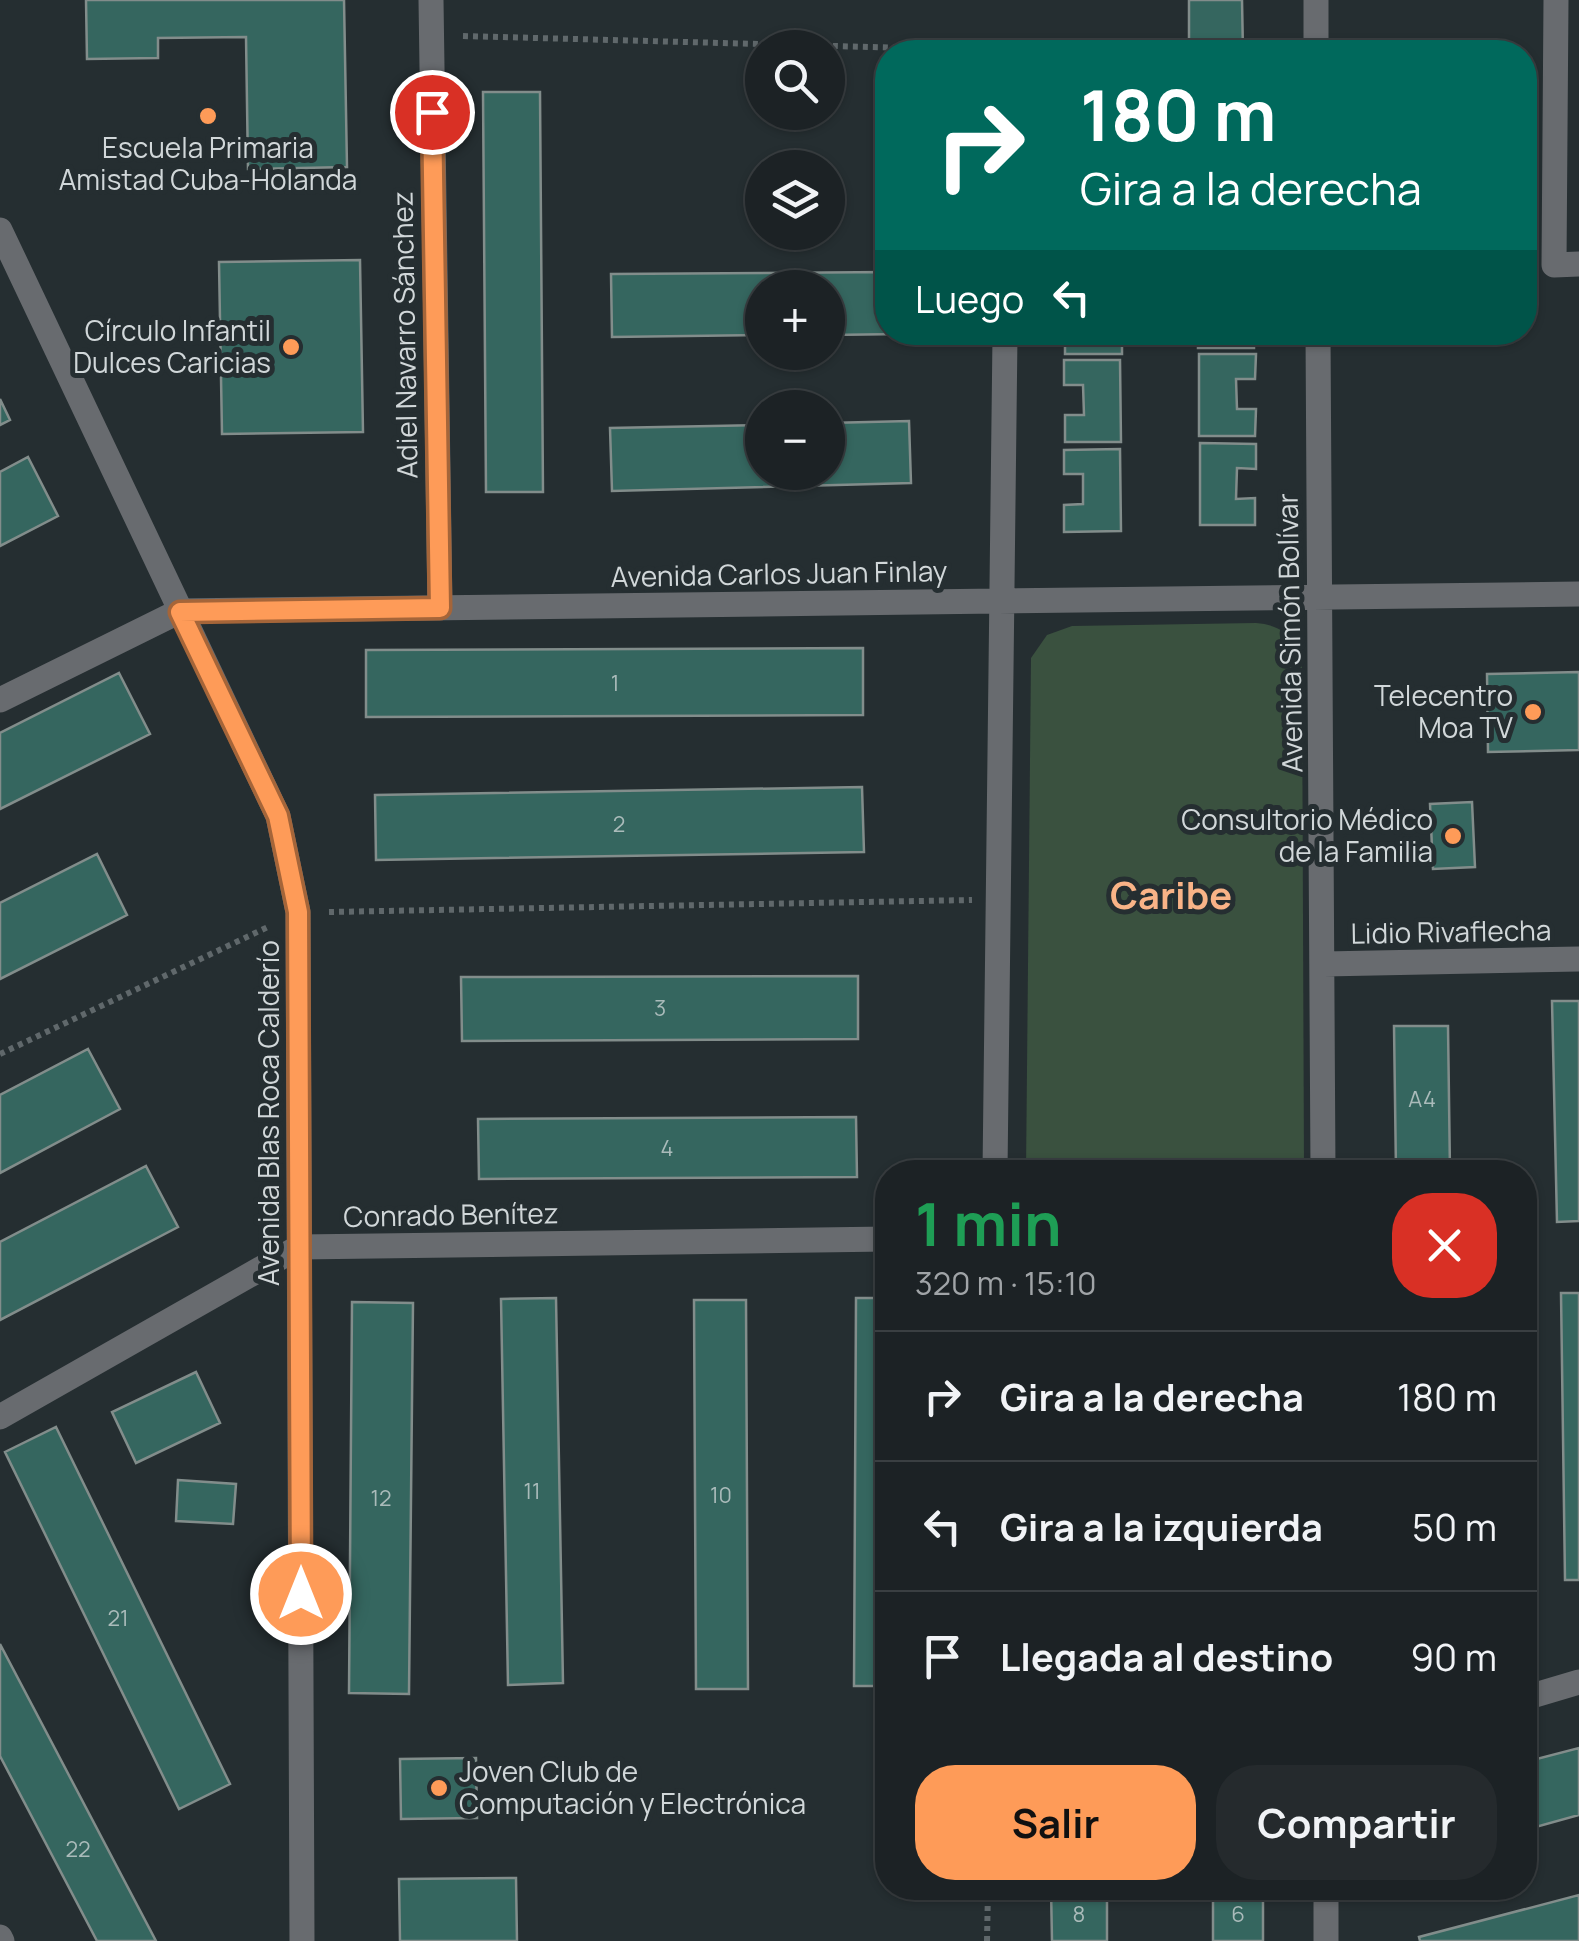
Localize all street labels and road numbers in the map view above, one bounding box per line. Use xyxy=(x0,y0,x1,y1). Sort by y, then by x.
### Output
street label: Adiel Navarro Sánchez xyxy=(382,191,426,479)
street label: Avenida Simón Bolívar xyxy=(1268,493,1310,773)
street label: Avenida Carlos Juan Finlay xyxy=(610,551,948,595)
street label: Lidio Rivaflecha xyxy=(1350,910,1552,952)
street label: Avenida Blas Roca Calderío xyxy=(249,940,287,1286)
street label: Conrado Benítez xyxy=(343,1193,559,1235)

